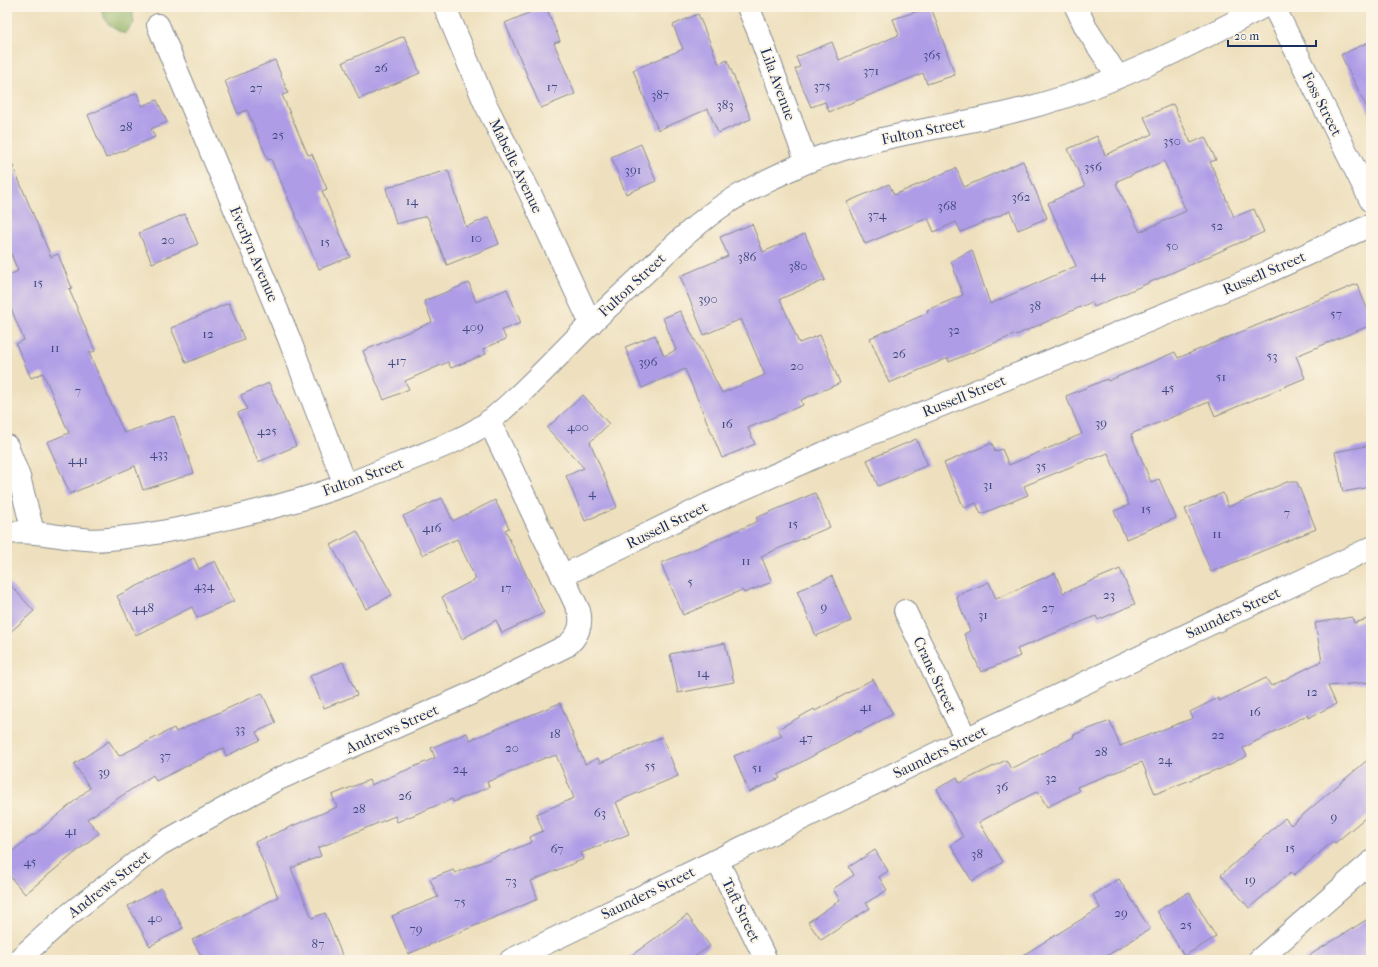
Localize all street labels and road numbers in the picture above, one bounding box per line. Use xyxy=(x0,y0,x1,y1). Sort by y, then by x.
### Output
street label: Lila Avenue xyxy=(757,45,800,123)
street label: Foss Street xyxy=(1298,69,1346,140)
street label: Fulton Street xyxy=(880,113,967,149)
street label: Mabelle Avenue xyxy=(485,116,547,217)
street label: Everlyn Avenue xyxy=(226,204,282,305)
street label: Russell Street xyxy=(1220,247,1309,299)
street label: Fulton Street xyxy=(595,249,670,321)
street label: Russell Street xyxy=(920,371,1009,421)
street label: Fulton Street xyxy=(320,454,407,500)
street label: Russell Street xyxy=(623,497,711,553)
street label: Saunders Street xyxy=(1183,583,1284,643)
street label: Crane Street xyxy=(909,634,961,717)
street label: Andrews Street xyxy=(342,700,442,758)
street label: Saunders Street xyxy=(890,721,990,782)
street label: Andrews Street xyxy=(63,846,154,922)
street label: Saunders Street xyxy=(598,862,698,923)
street label: Taft Street xyxy=(718,875,764,945)

